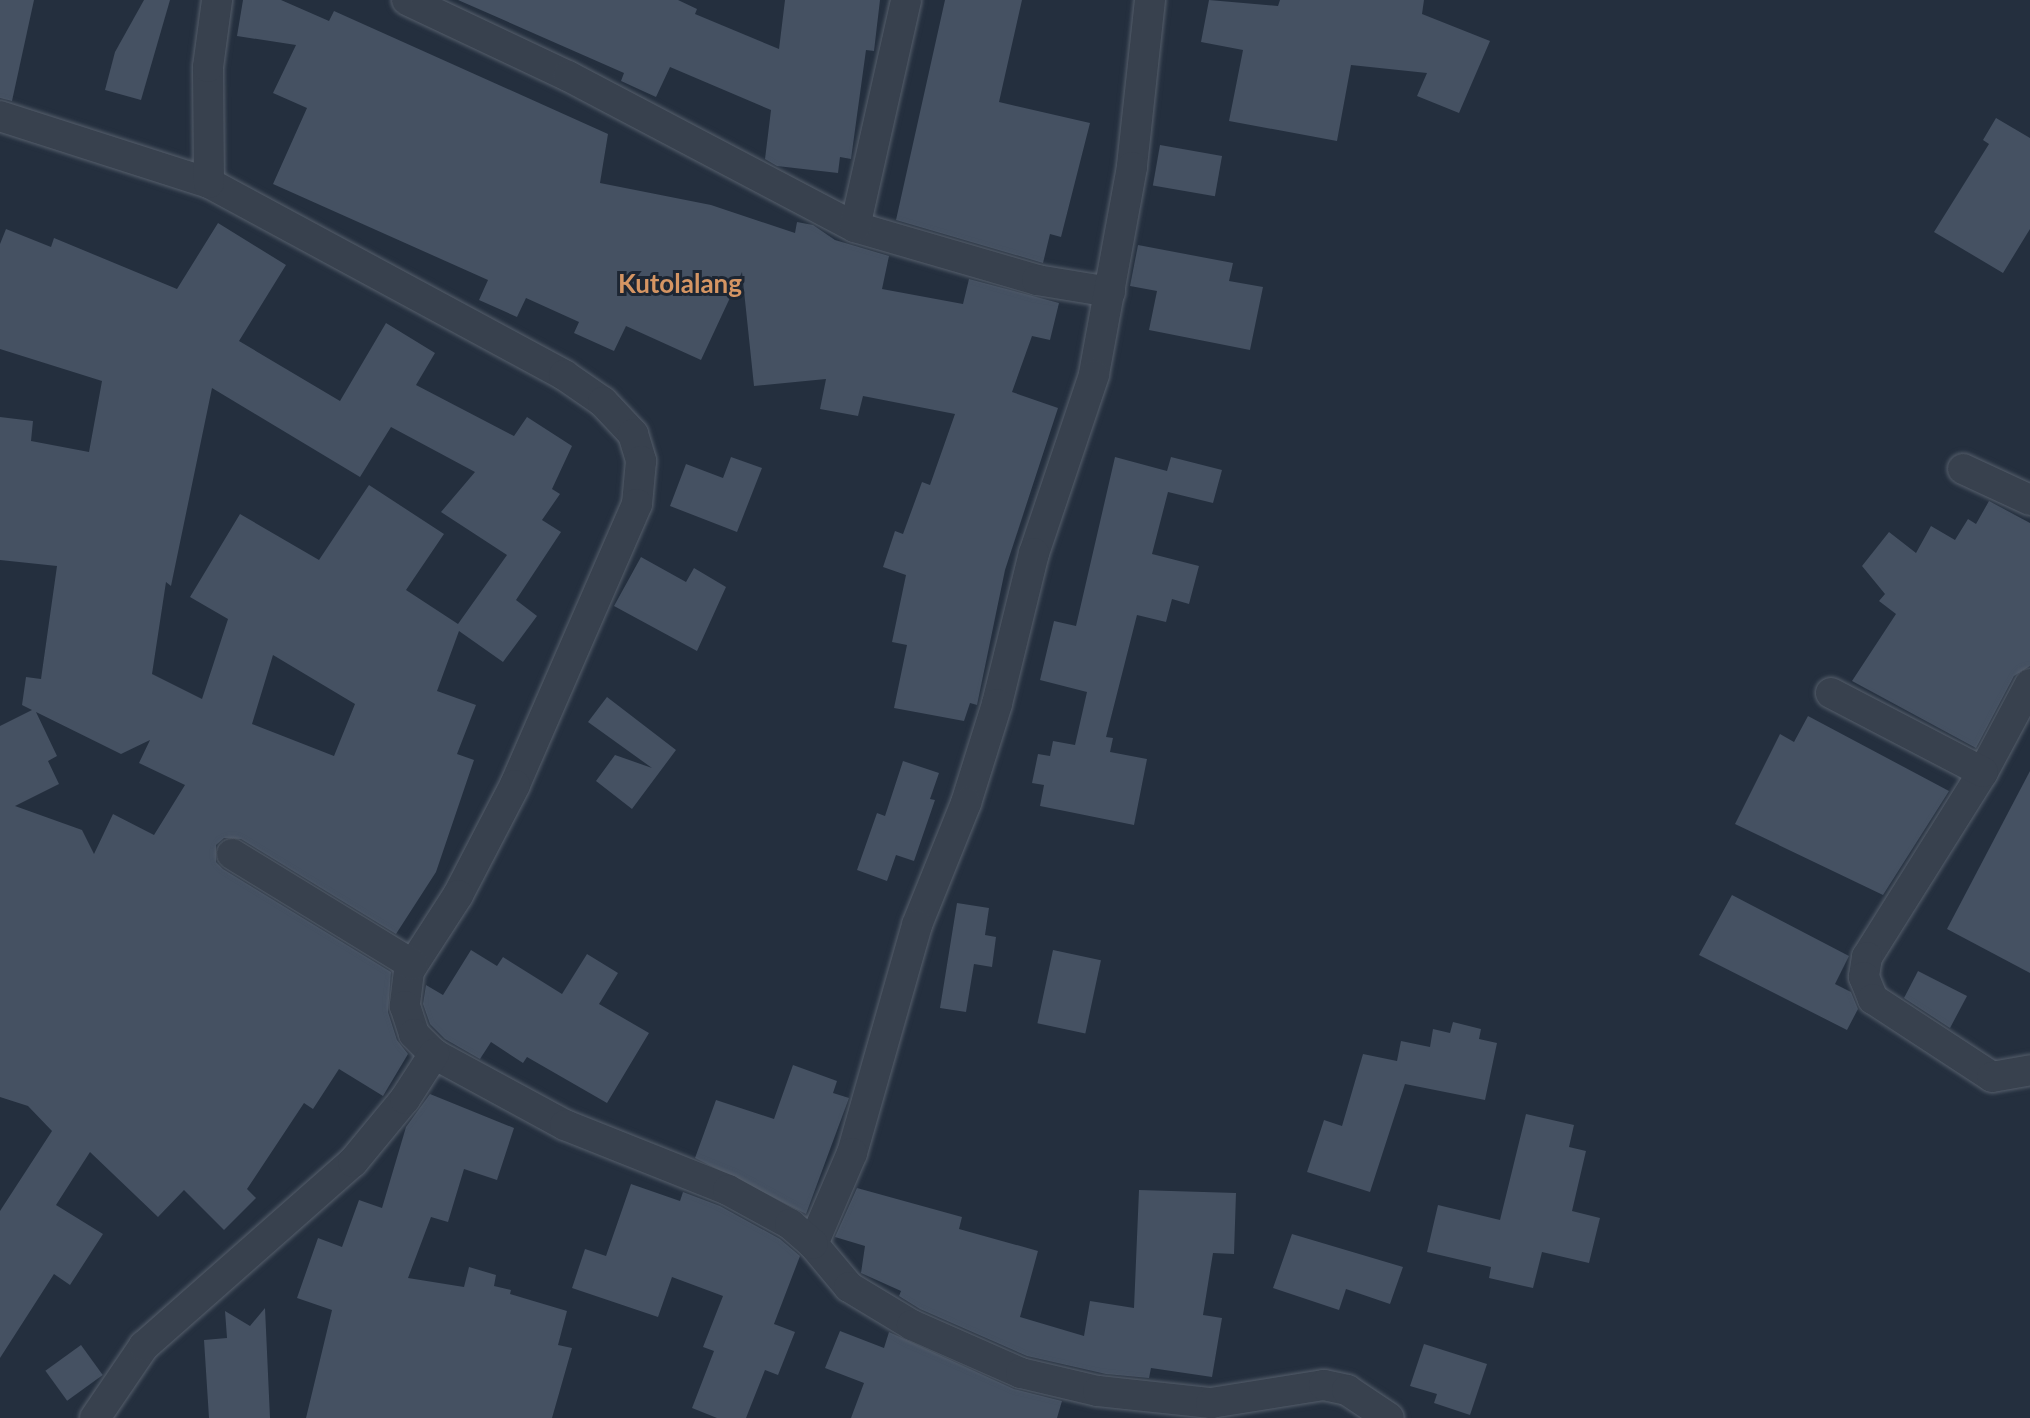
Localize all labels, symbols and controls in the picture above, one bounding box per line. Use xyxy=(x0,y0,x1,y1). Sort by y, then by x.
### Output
district label: Kutolalang xyxy=(618,268,742,300)

